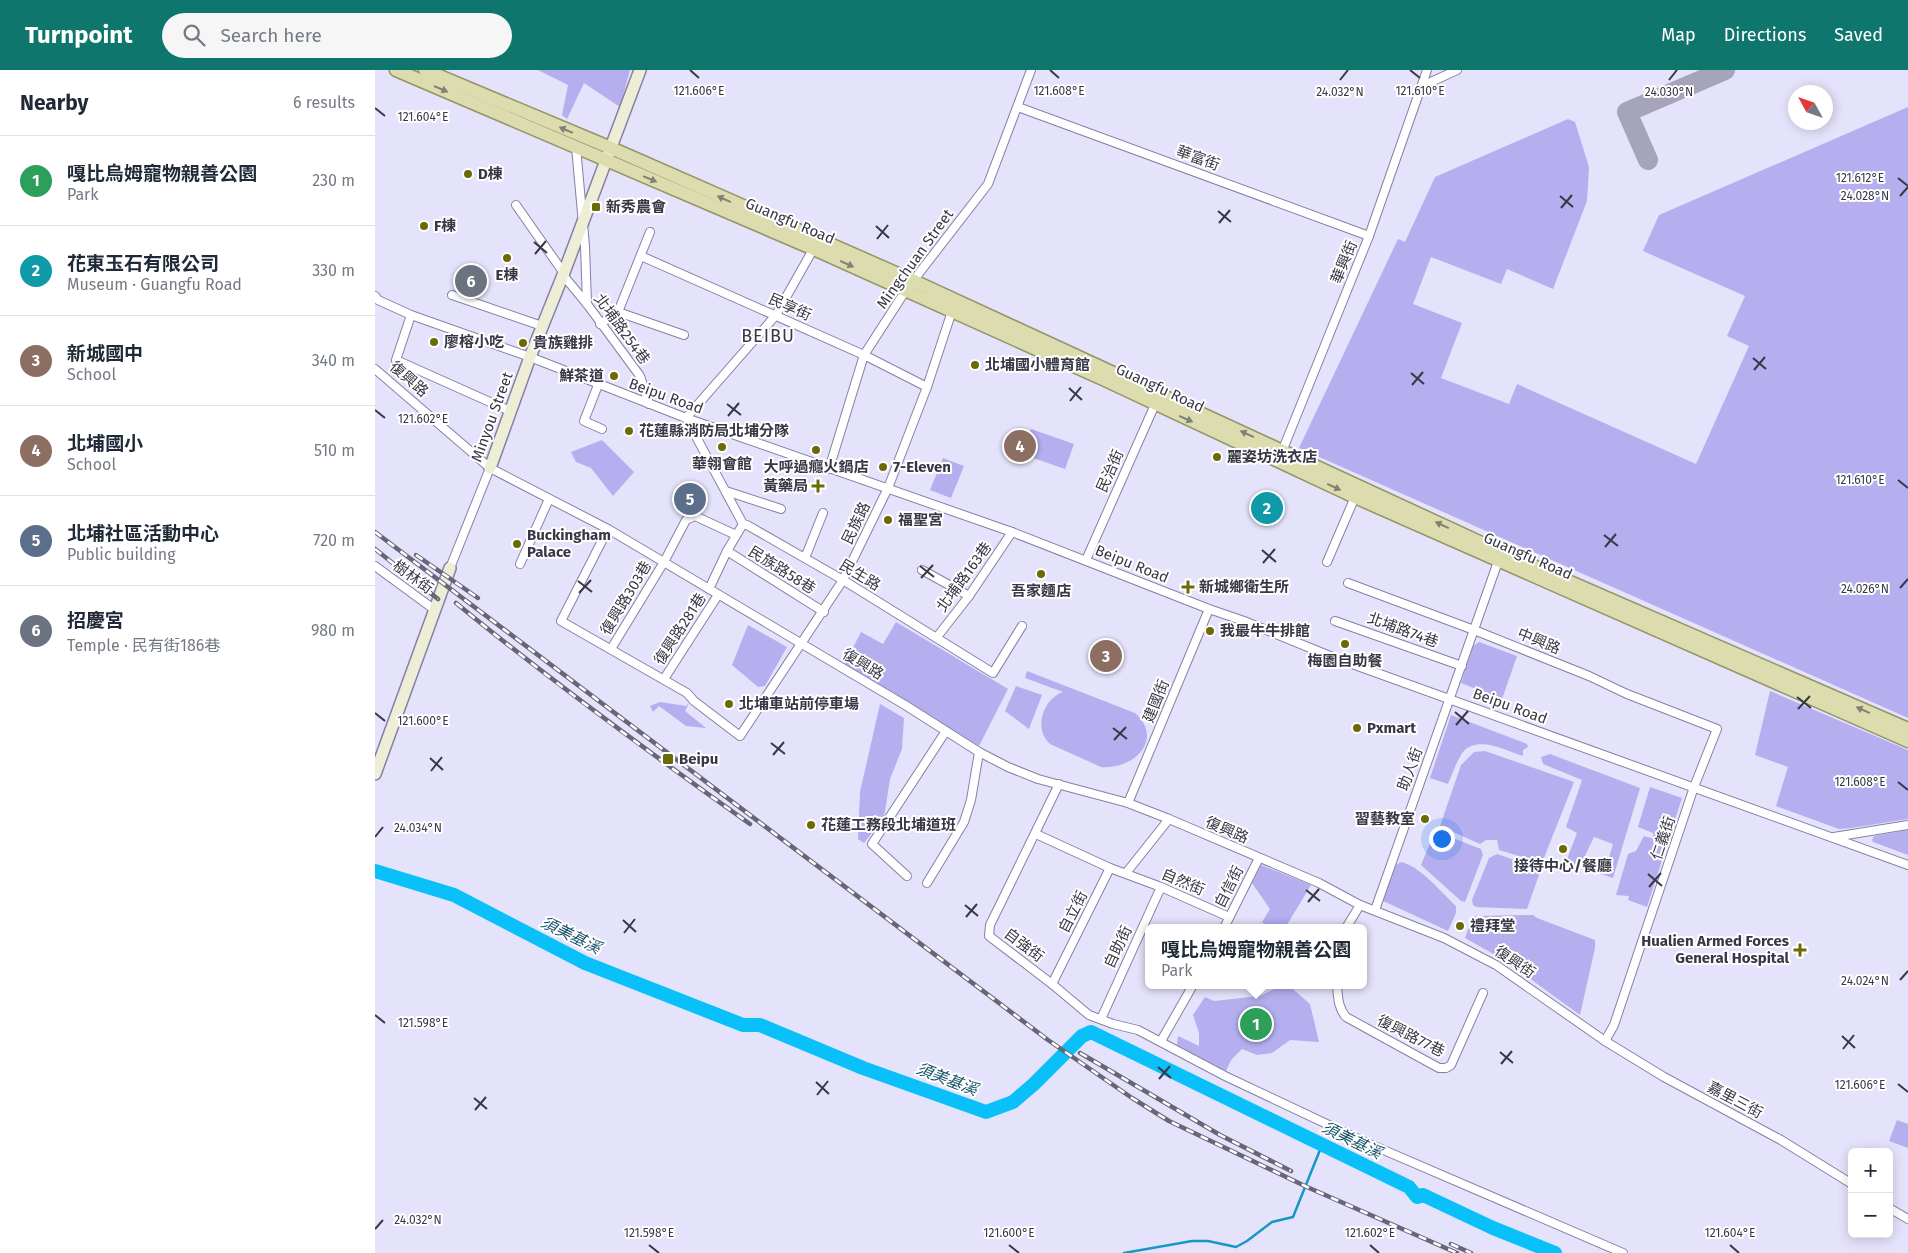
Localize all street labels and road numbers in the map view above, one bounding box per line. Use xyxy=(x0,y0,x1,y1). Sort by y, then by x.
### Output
street label: 華富街 xyxy=(1174,142,1222,174)
street label: Guangfu Road xyxy=(743,194,837,248)
street label: Mingchuan Street xyxy=(873,205,957,312)
street label: 華興街 xyxy=(1327,238,1361,286)
street label: 北埔路254巷 xyxy=(590,290,654,368)
street label: 民享街 xyxy=(766,290,814,324)
street label: 復興路 xyxy=(386,357,432,401)
street label: Guangfu Road xyxy=(1113,360,1207,416)
street label: Minyou Street xyxy=(467,369,517,464)
street label: Beipu Road xyxy=(626,374,706,418)
street label: 民治街 xyxy=(1093,447,1127,495)
street label: 民族路 xyxy=(838,499,874,547)
street label: Guangfu Road xyxy=(1481,528,1575,584)
street label: 北埔路163巷 xyxy=(933,539,995,615)
street label: Beipu Road xyxy=(1093,541,1171,587)
street label: 民族路58巷 xyxy=(745,542,819,598)
street label: 樹林街 xyxy=(390,556,436,598)
street label: 民生路 xyxy=(836,556,884,594)
street label: 復興路303巷 xyxy=(597,558,655,638)
street label: 復興路281巷 xyxy=(650,590,710,668)
street label: 北埔路74巷 xyxy=(1365,609,1441,651)
street label: 中興路 xyxy=(1515,624,1563,658)
street label: 復興路 xyxy=(839,645,887,683)
street label: 建國街 xyxy=(1139,677,1173,725)
street label: Beipu Road xyxy=(1470,684,1550,728)
street label: 助人街 xyxy=(1394,745,1426,793)
street label: 復興路 xyxy=(1203,813,1251,847)
street label: 仁義街 xyxy=(1647,814,1679,862)
street label: 自信街 xyxy=(1211,863,1247,911)
street label: 自然街 xyxy=(1159,865,1207,899)
street label: 自立街 xyxy=(1055,888,1091,936)
street label: 自助街 xyxy=(1100,923,1136,971)
street label: 自強街 xyxy=(1001,924,1047,966)
street label: 復興街 xyxy=(1491,942,1539,982)
street label: 復興路77巷 xyxy=(1374,1011,1448,1061)
street label: 嘉里三街 xyxy=(1704,1078,1766,1122)

